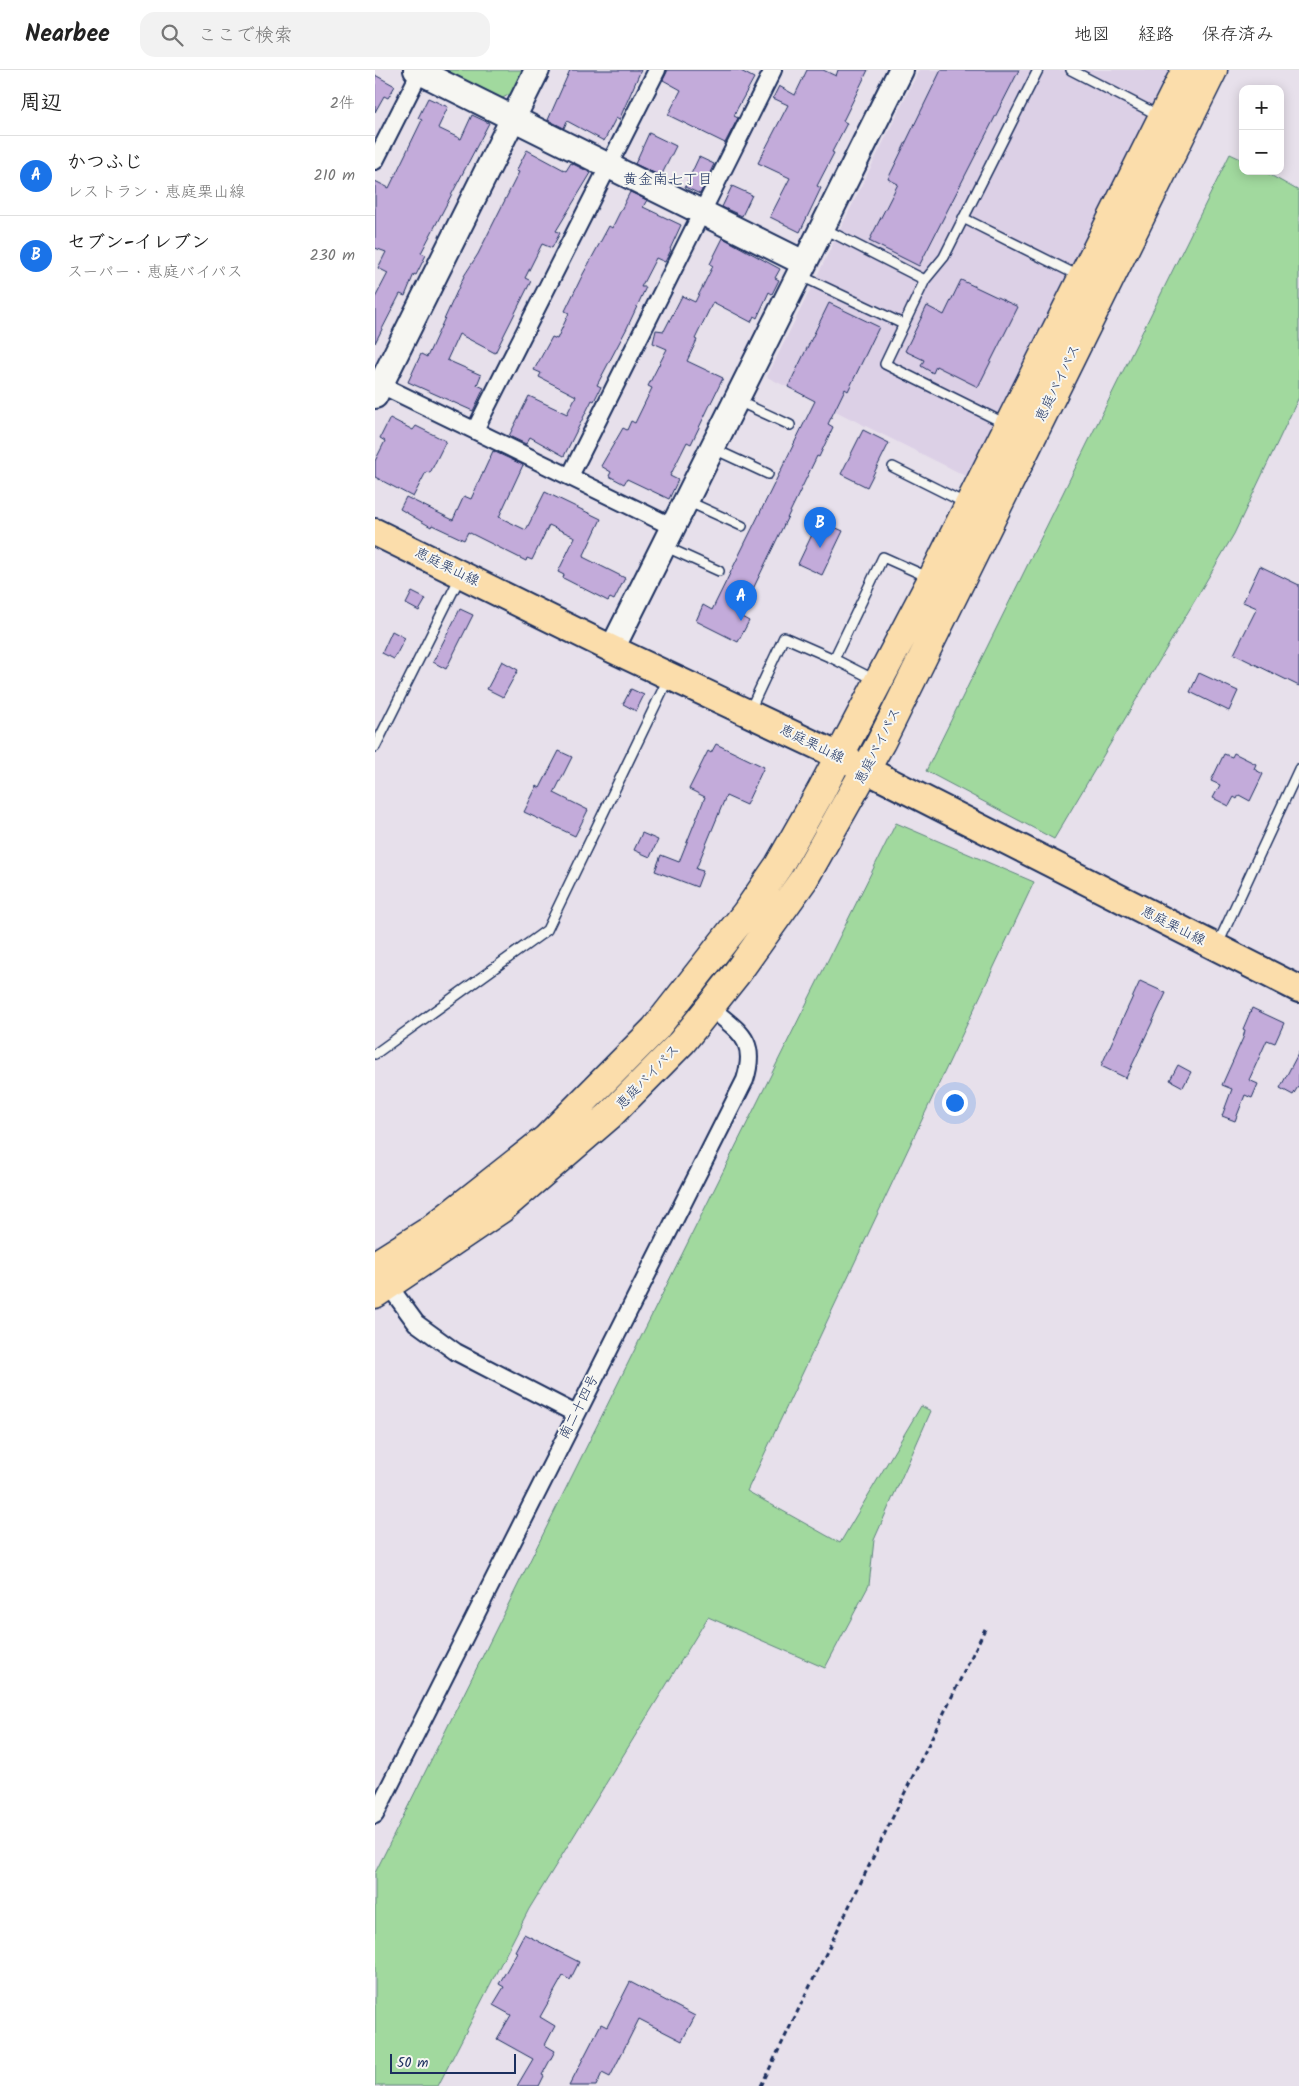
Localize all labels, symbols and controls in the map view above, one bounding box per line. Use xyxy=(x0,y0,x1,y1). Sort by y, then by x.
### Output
search box xyxy=(140,12,490,57)
text: Nearbee xyxy=(25,15,110,54)
icon: search xyxy=(158,21,186,49)
text: ここで検索 xyxy=(198,21,293,51)
text: 地図 xyxy=(1074,21,1110,50)
text: 経路 xyxy=(1138,21,1174,50)
text: 保存済み xyxy=(1202,21,1274,50)
map controls xyxy=(1239,85,1284,175)
button: + xyxy=(1239,85,1284,130)
text: 周辺 xyxy=(20,87,62,120)
text: 2件 xyxy=(330,91,355,116)
button: − xyxy=(1239,130,1284,175)
text: かつふじ xyxy=(67,148,143,178)
text: A xyxy=(31,163,41,188)
text: 210 m xyxy=(314,163,355,188)
district label: 黄金南七丁目 xyxy=(623,168,713,192)
text: レストラン · 恵庭栗山線 xyxy=(67,180,245,205)
text: セブン-イレブン xyxy=(67,228,210,258)
text: B xyxy=(31,243,41,268)
text: 230 m xyxy=(309,243,355,268)
text: スーパー · 恵庭バイパス xyxy=(67,260,243,285)
street label: 恵庭バイパス xyxy=(1030,341,1086,425)
pin: B xyxy=(804,507,836,548)
street label: 恵庭栗山線 xyxy=(411,542,483,592)
pin: A xyxy=(725,580,757,621)
street label: 恵庭バイパス xyxy=(849,704,907,788)
street label: 恵庭栗山線 xyxy=(776,719,848,769)
street label: 恵庭栗山線 xyxy=(1137,900,1209,952)
street label: 恵庭バイパス xyxy=(611,1039,685,1115)
your location xyxy=(942,1090,968,1116)
street label: 南二十四号 xyxy=(553,1371,605,1443)
scale bar xyxy=(390,2051,516,2074)
text: 50 m xyxy=(397,2052,428,2074)

